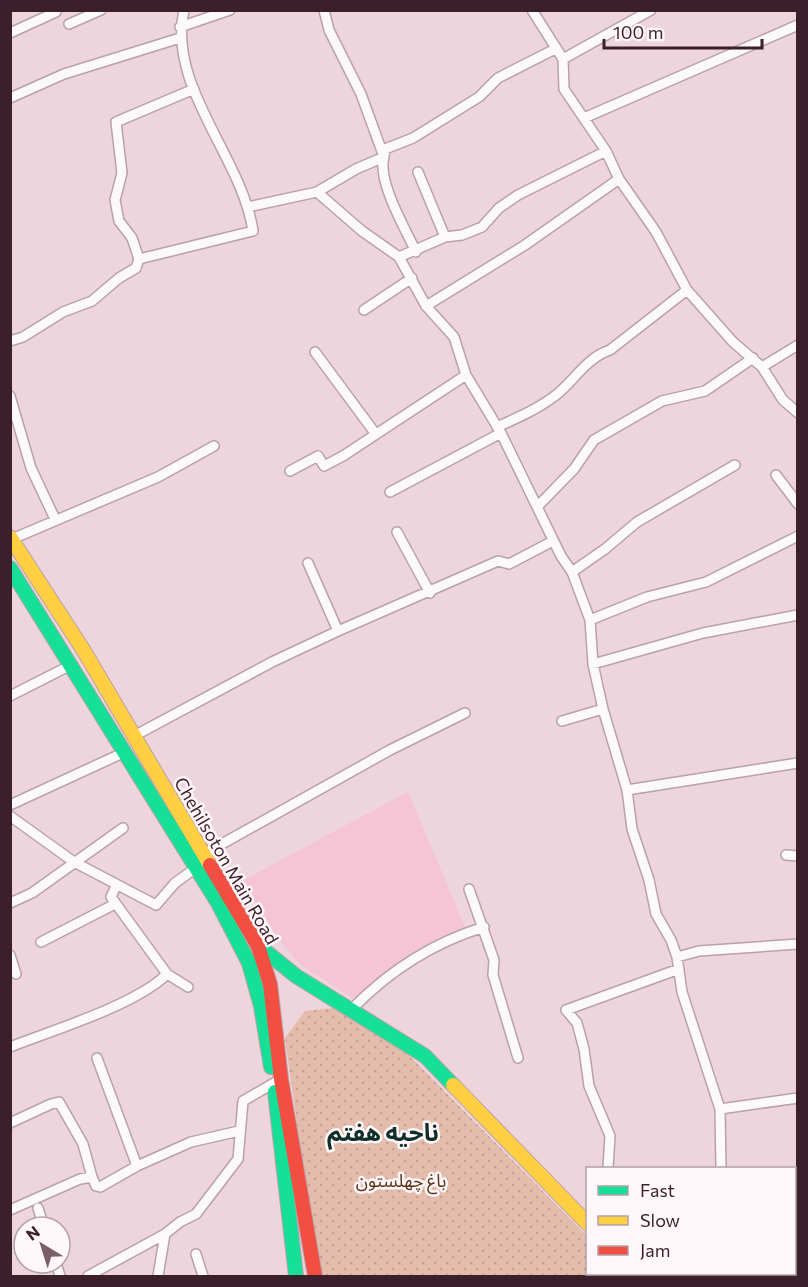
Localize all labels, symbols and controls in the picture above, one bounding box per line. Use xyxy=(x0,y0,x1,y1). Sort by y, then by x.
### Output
scale bar xyxy=(604,12,762,50)
text: 100 m xyxy=(613,21,663,43)
street label: Chehilsoton Main Road xyxy=(170,773,284,948)
district label: ناحیه هفتم xyxy=(327,1117,439,1150)
legend xyxy=(586,1167,796,1275)
park label: باغ چهلستون xyxy=(356,1169,446,1195)
text: Fast xyxy=(640,1179,675,1201)
text: Slow xyxy=(640,1209,680,1231)
north arrow xyxy=(12,1215,72,1275)
text: N xyxy=(22,1222,43,1244)
text: Jam xyxy=(640,1239,670,1261)

